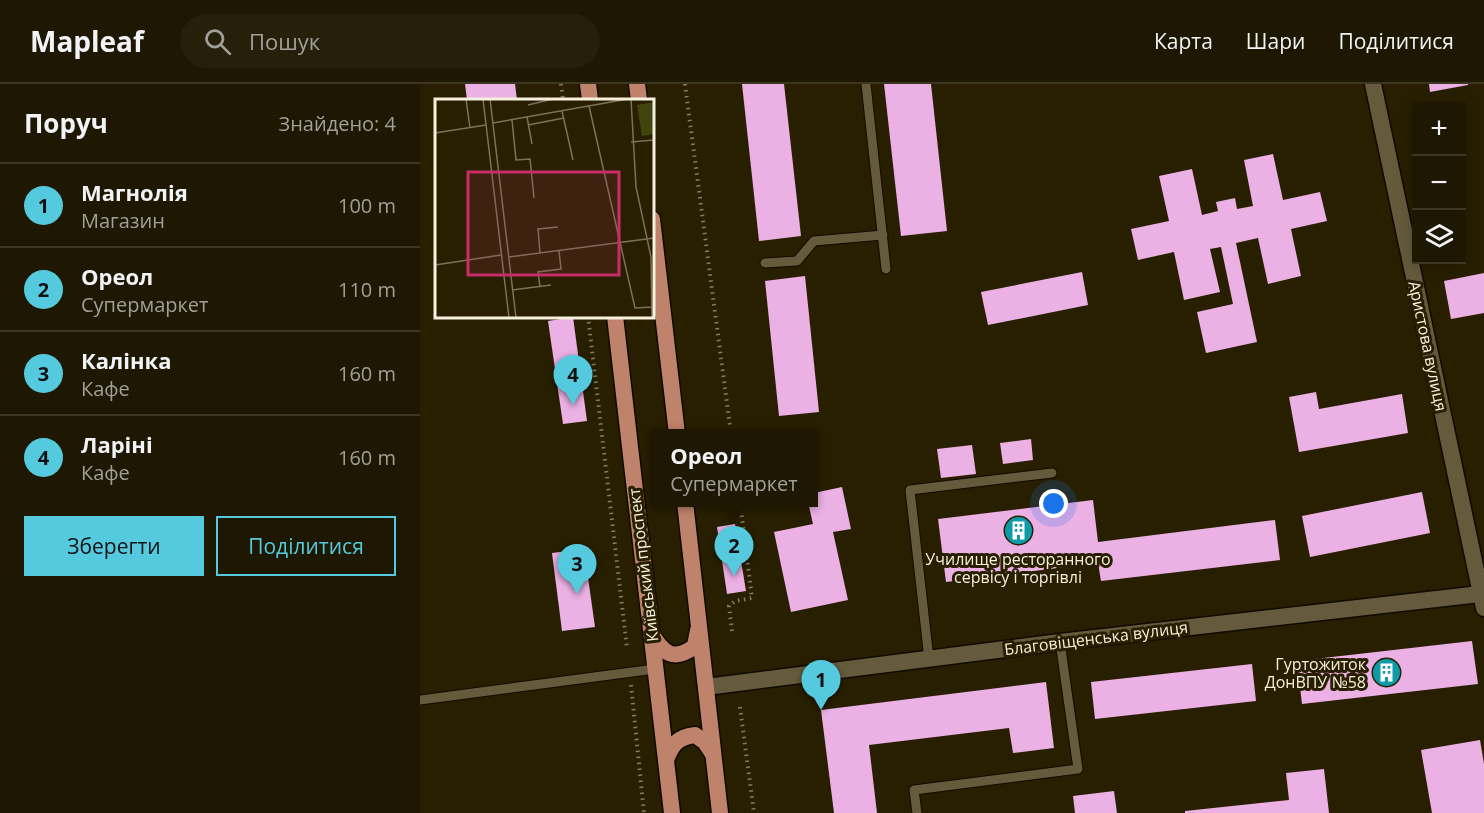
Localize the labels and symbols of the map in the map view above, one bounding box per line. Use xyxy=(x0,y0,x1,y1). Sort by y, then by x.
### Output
inset map xyxy=(435,99,654,318)
street label: Аристова вулиця xyxy=(1403,279,1453,413)
pin: 4 xyxy=(554,356,592,405)
street label: Київський проспект xyxy=(623,486,663,643)
your location xyxy=(1039,489,1068,518)
building icon: Училище ресторанного сервісу і торгівлі xyxy=(1002,515,1034,547)
pin: 2 xyxy=(714,526,754,576)
pin: 3 xyxy=(558,544,596,594)
place label: Училище ресторанного сервісу і торгівлі xyxy=(925,548,1111,588)
street label: Благовіщенська вулиця xyxy=(1003,616,1189,660)
place label: Гуртожиток ДонВПУ №58 xyxy=(1265,653,1367,693)
building icon: Гуртожиток ДонВПУ №58 xyxy=(1371,657,1403,689)
pin: 1 xyxy=(802,660,840,710)

